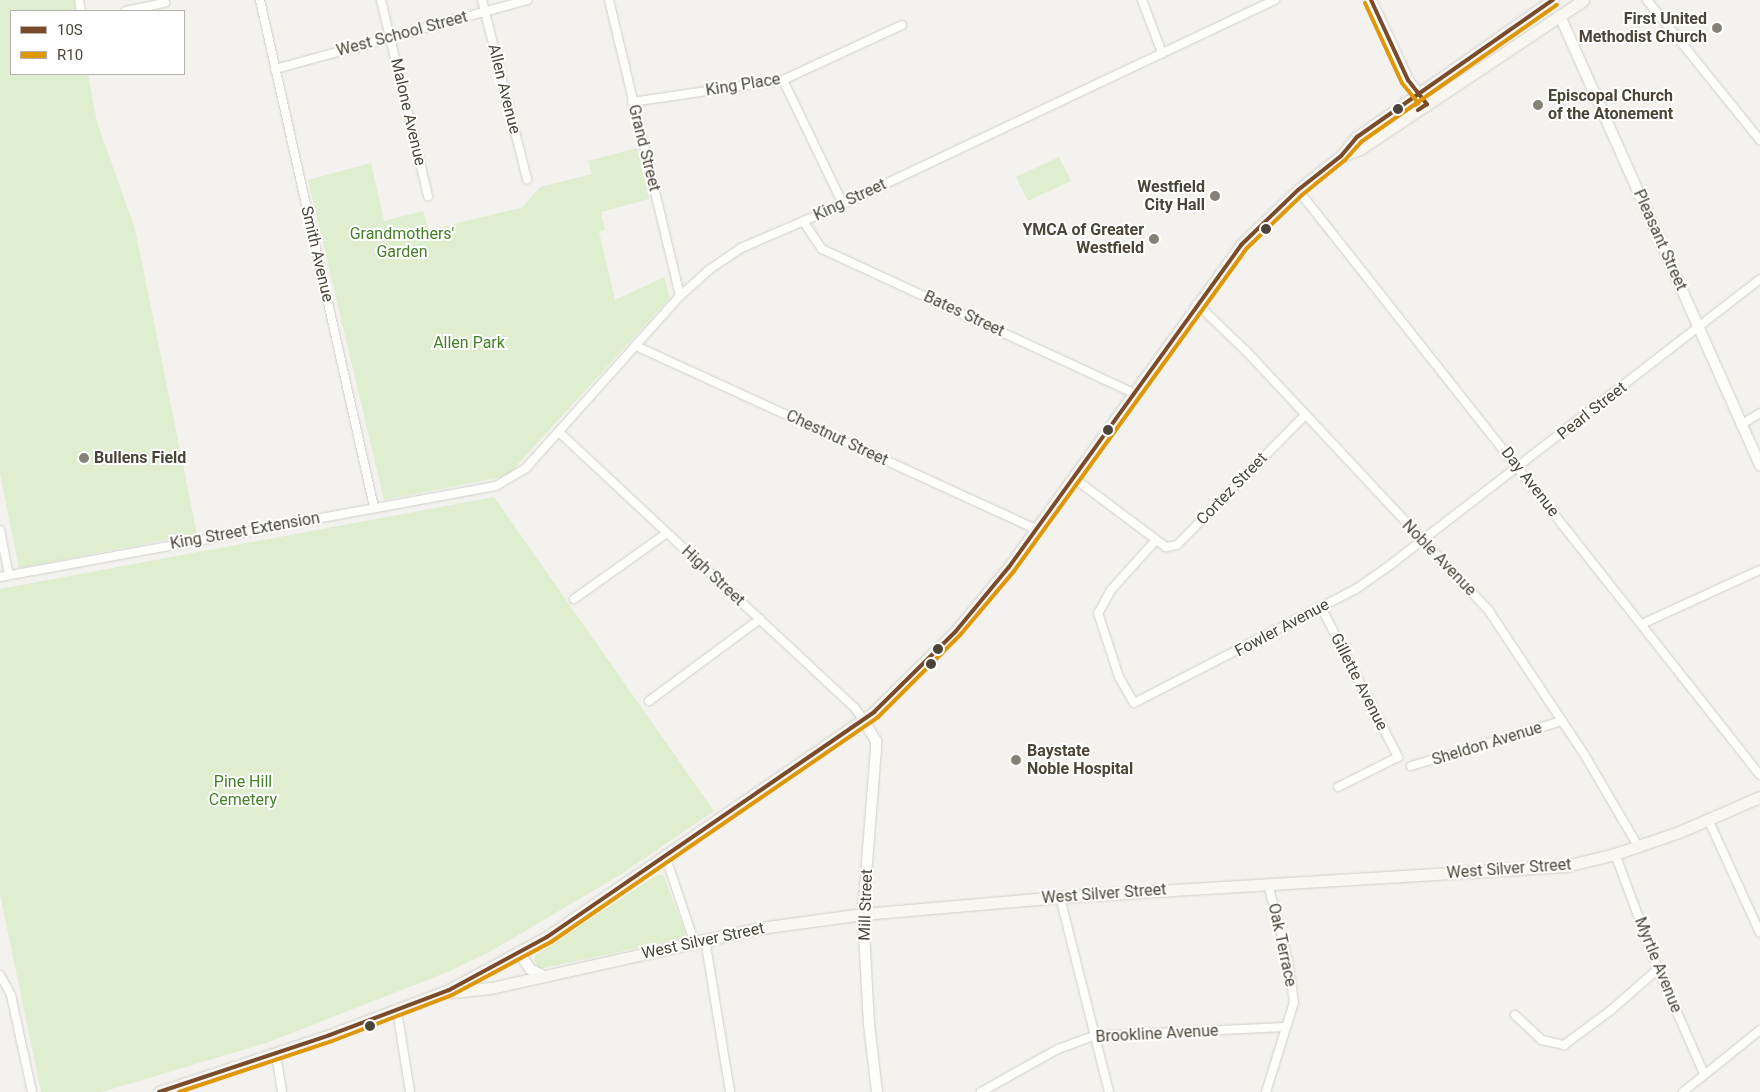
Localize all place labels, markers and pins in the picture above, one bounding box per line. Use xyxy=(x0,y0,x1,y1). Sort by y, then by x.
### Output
place label: First United Methodist Church xyxy=(1579,9,1707,47)
marker: First United Methodist Church xyxy=(1711,22,1723,34)
place label: Episcopal Church of the Atonement xyxy=(1548,86,1673,124)
marker: Episcopal Church of the Atonement xyxy=(1532,99,1544,111)
unlabelled marker xyxy=(1393,104,1403,114)
place label: Westfield City Hall xyxy=(1137,177,1205,215)
marker: Westfield City Hall xyxy=(1209,190,1221,202)
place label: YMCA of Greater Westfield xyxy=(1022,220,1144,258)
unlabelled marker xyxy=(1261,224,1271,234)
marker: YMCA of Greater Westfield xyxy=(1148,233,1160,245)
unlabelled marker xyxy=(1103,425,1113,435)
place label: Bullens Field xyxy=(94,448,186,468)
marker: Bullens Field xyxy=(78,452,90,464)
unlabelled marker xyxy=(933,644,943,654)
unlabelled marker xyxy=(926,659,936,669)
place label: Baystate Noble Hospital xyxy=(1027,741,1133,779)
marker: Baystate Noble Hospital xyxy=(1009,753,1023,767)
unlabelled marker xyxy=(365,1021,375,1031)

